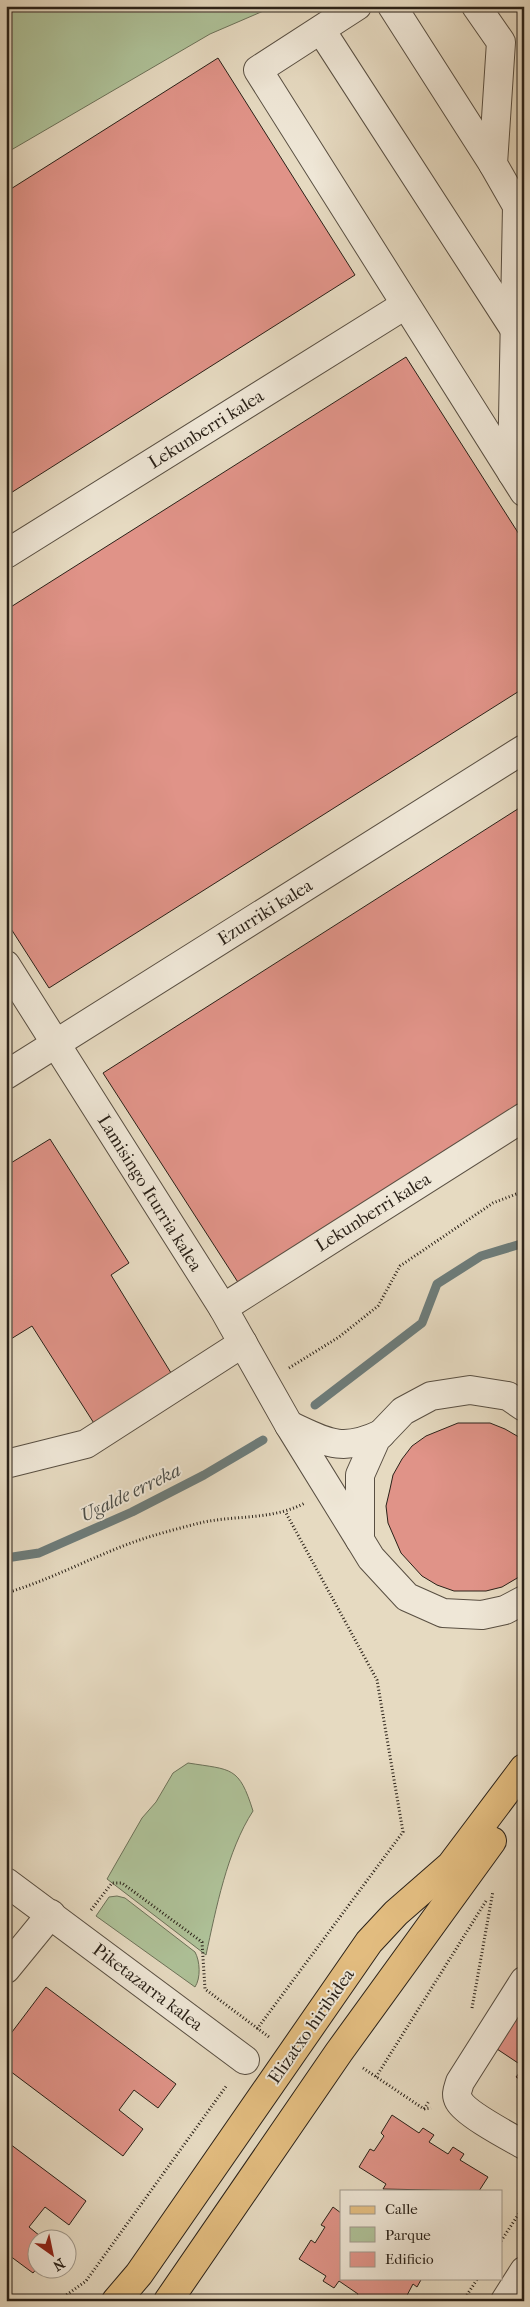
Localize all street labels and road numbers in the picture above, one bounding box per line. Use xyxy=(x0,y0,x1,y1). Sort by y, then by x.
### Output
street label: Lekunberri kalea xyxy=(145,385,268,473)
street label: Ezurriki kalea xyxy=(214,875,317,950)
street label: Lamisingo Iturria kalea xyxy=(93,1111,207,1276)
street label: Lekunberri kalea xyxy=(312,1168,435,1256)
street label: Piketazarra kalea xyxy=(89,1939,207,2036)
street label: Elizatxo hiribidea xyxy=(264,1964,359,2088)

